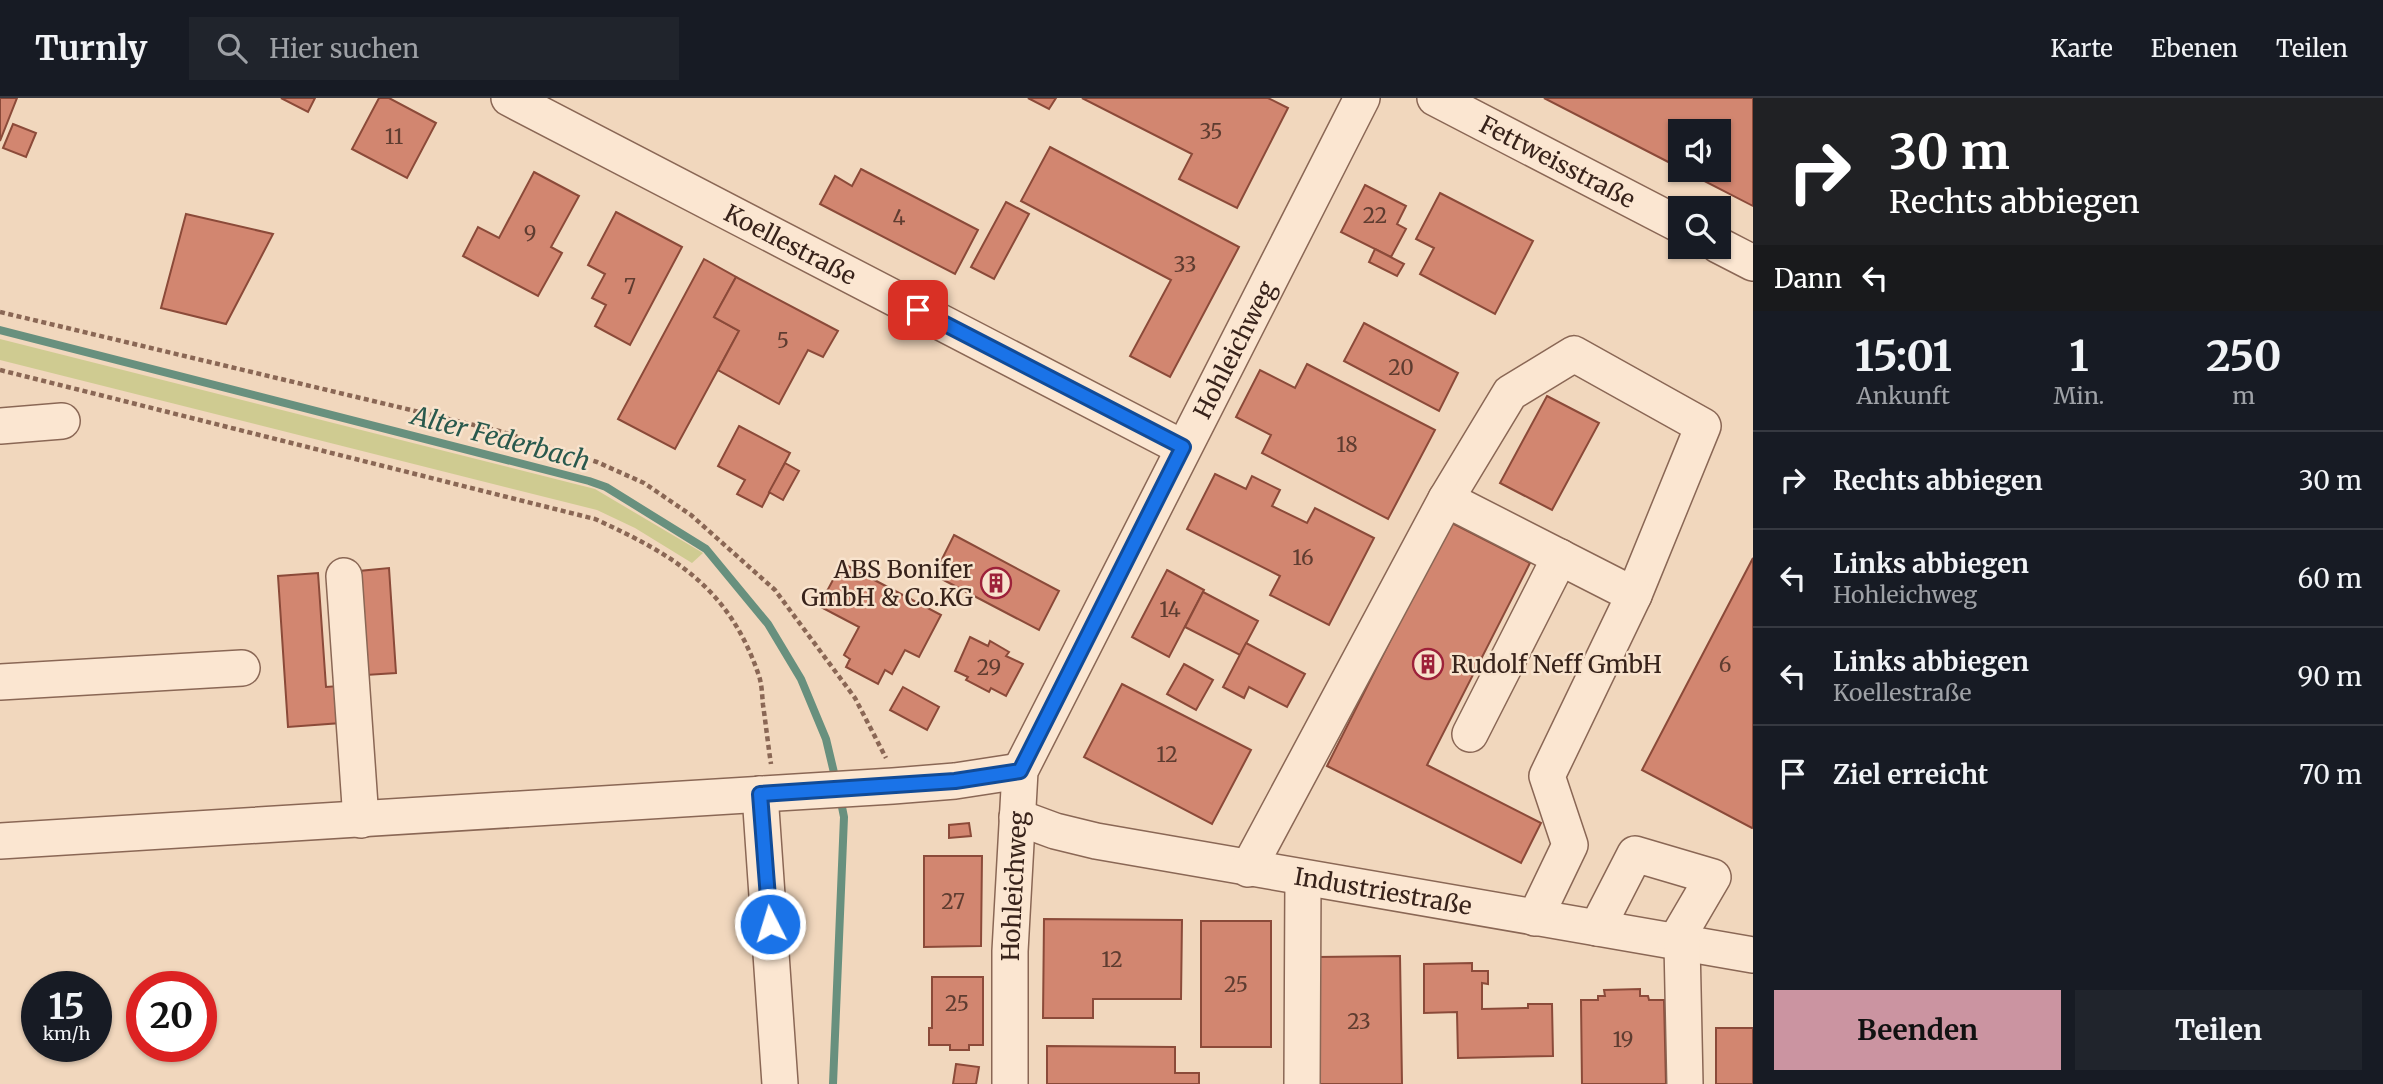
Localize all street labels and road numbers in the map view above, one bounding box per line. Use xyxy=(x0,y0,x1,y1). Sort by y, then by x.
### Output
street label: Fettweisstraße xyxy=(1474,108,1641,215)
street label: Koellestraße xyxy=(719,197,862,291)
street label: Hohleichweg xyxy=(1186,275,1282,424)
street label: Hohleichweg xyxy=(995,810,1033,961)
street label: Industriestraße xyxy=(1292,860,1474,921)

